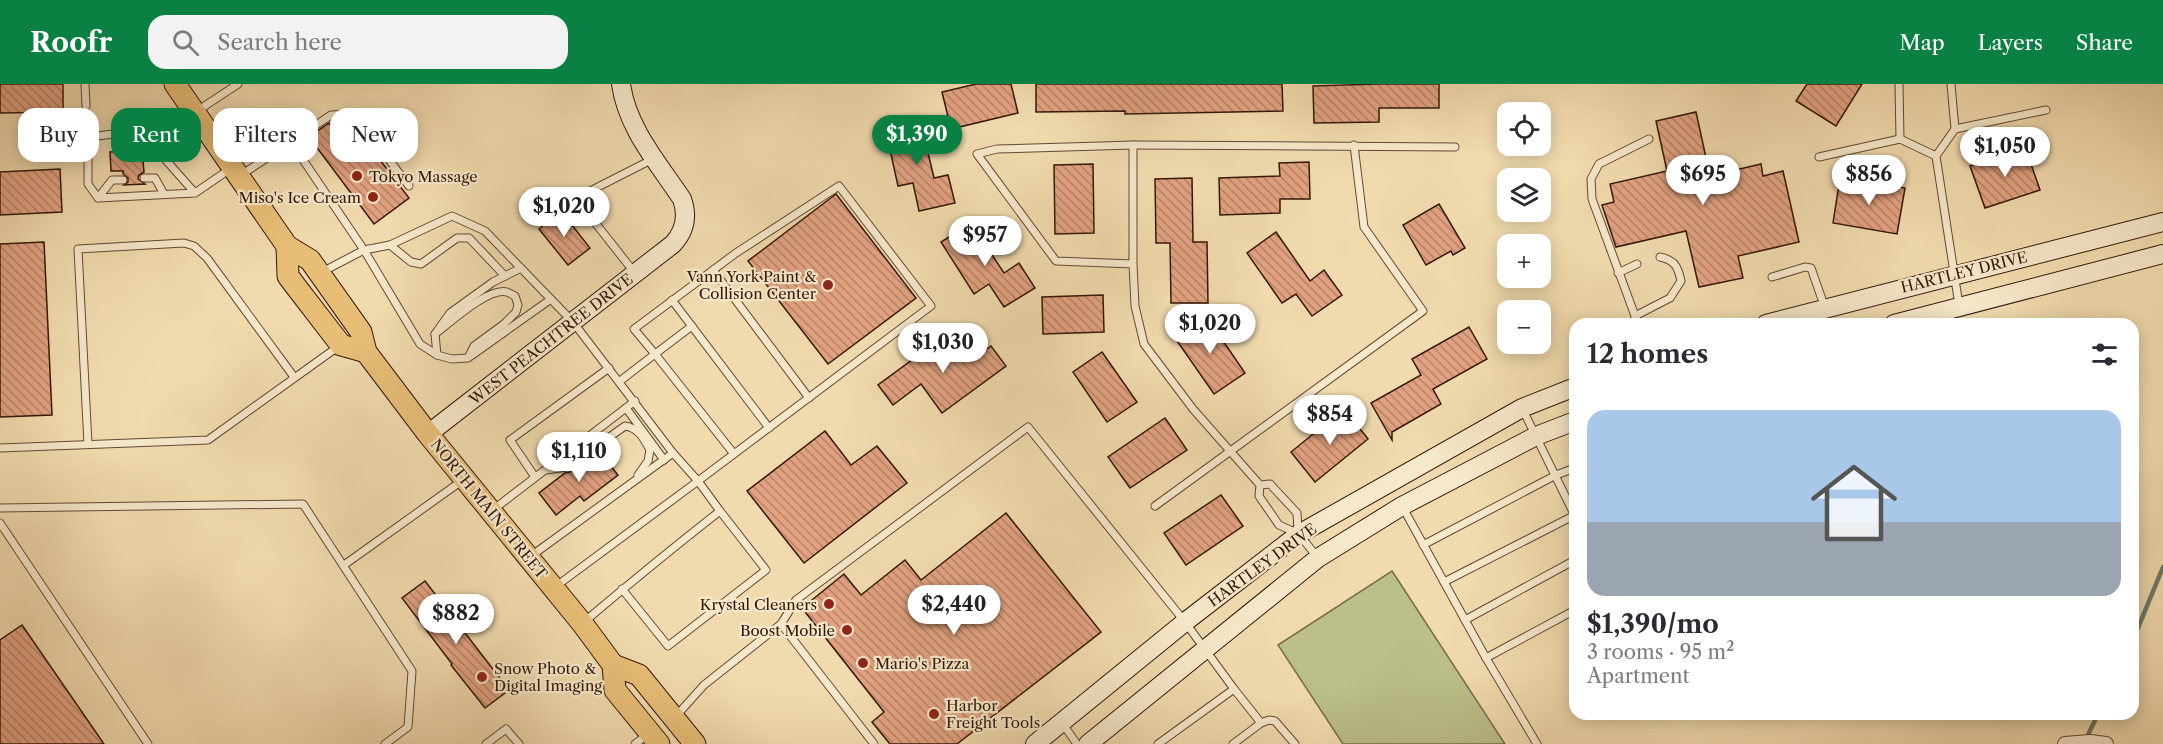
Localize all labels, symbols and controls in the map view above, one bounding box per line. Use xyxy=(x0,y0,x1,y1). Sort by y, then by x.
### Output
search box xyxy=(148,15,568,69)
text: Roofr xyxy=(30,25,112,59)
icon: search xyxy=(169,26,202,59)
text: Search here xyxy=(217,29,342,56)
text: Map xyxy=(1900,30,1945,55)
text: Layers xyxy=(1978,30,2043,55)
text: Share xyxy=(2076,30,2133,55)
map controls xyxy=(1497,102,1551,354)
button: locate xyxy=(1497,102,1551,156)
chip: Buy xyxy=(18,108,99,162)
chip: Rent xyxy=(111,108,201,162)
chip: Filters xyxy=(213,108,318,162)
chip: New xyxy=(330,108,418,162)
pin: $1,390 xyxy=(868,115,966,166)
text: $1,390 xyxy=(886,122,948,146)
pin: $1,050 xyxy=(1956,127,2054,178)
text: $1,050 xyxy=(1974,134,2036,158)
pin: $695 xyxy=(1667,155,1739,206)
pin: $856 xyxy=(1833,155,1905,206)
text: $695 xyxy=(1680,162,1726,186)
text: $856 xyxy=(1846,162,1892,186)
place label: Tokyo Massage xyxy=(369,167,478,186)
button: layers xyxy=(1497,168,1551,222)
marker: Tokyo Massage xyxy=(350,169,364,183)
pin: $1,020 xyxy=(515,187,613,238)
place label: Miso's Ice Cream xyxy=(239,188,361,207)
marker: Miso's Ice Cream xyxy=(366,190,380,204)
text: $1,020 xyxy=(533,194,595,218)
pin: $957 xyxy=(949,216,1021,267)
text: $957 xyxy=(963,223,1007,247)
button: + xyxy=(1497,234,1551,288)
street label: HARTLEY DRIVE xyxy=(1899,247,2029,297)
place label: Vann York Paint & Collision Center xyxy=(686,267,817,303)
street label: WEST PEACHTREE DRIVE xyxy=(465,269,637,409)
marker: Vann York Paint & Collision Center xyxy=(821,278,835,292)
button: − xyxy=(1497,300,1551,354)
pin: $1,020 xyxy=(1161,304,1259,355)
text: $1,020 xyxy=(1179,311,1241,335)
pin: $1,030 xyxy=(894,323,992,374)
text: $1,030 xyxy=(912,330,974,354)
text: 12 homes xyxy=(1587,338,1708,370)
icon: filters xyxy=(2088,338,2121,371)
pin: $854 xyxy=(1294,395,1366,446)
text: $854 xyxy=(1307,402,1353,426)
pin: $1,110 xyxy=(530,432,628,483)
street label: NORTH MAIN STREET xyxy=(427,435,552,583)
text: $1,110 xyxy=(551,439,607,463)
icon: home xyxy=(1800,449,1908,557)
street label: HARTLEY DRIVE xyxy=(1204,519,1320,611)
pin: $2,440 xyxy=(905,585,1003,636)
text: $2,440 xyxy=(922,592,986,616)
pin: $882 xyxy=(420,594,492,645)
place label: Krystal Cleaners xyxy=(700,595,817,614)
marker: Krystal Cleaners xyxy=(822,597,836,611)
text: $882 xyxy=(432,601,480,625)
text: $1,390/mo xyxy=(1587,608,1719,640)
place label: Boost Mobile xyxy=(740,621,835,640)
marker: Boost Mobile xyxy=(840,623,854,637)
text: 3 rooms · 95 m² xyxy=(1587,640,1734,664)
place label: Mario's Pizza xyxy=(875,654,969,673)
marker: Mario's Pizza xyxy=(856,656,870,670)
place label: Snow Photo & Digital Imaging xyxy=(494,659,602,695)
text: Apartment xyxy=(1587,664,1690,688)
marker: Snow Photo & Digital Imaging xyxy=(475,670,489,684)
place label: Harbor Freight Tools xyxy=(946,696,1040,732)
marker: Harbor Freight Tools xyxy=(927,707,941,721)

